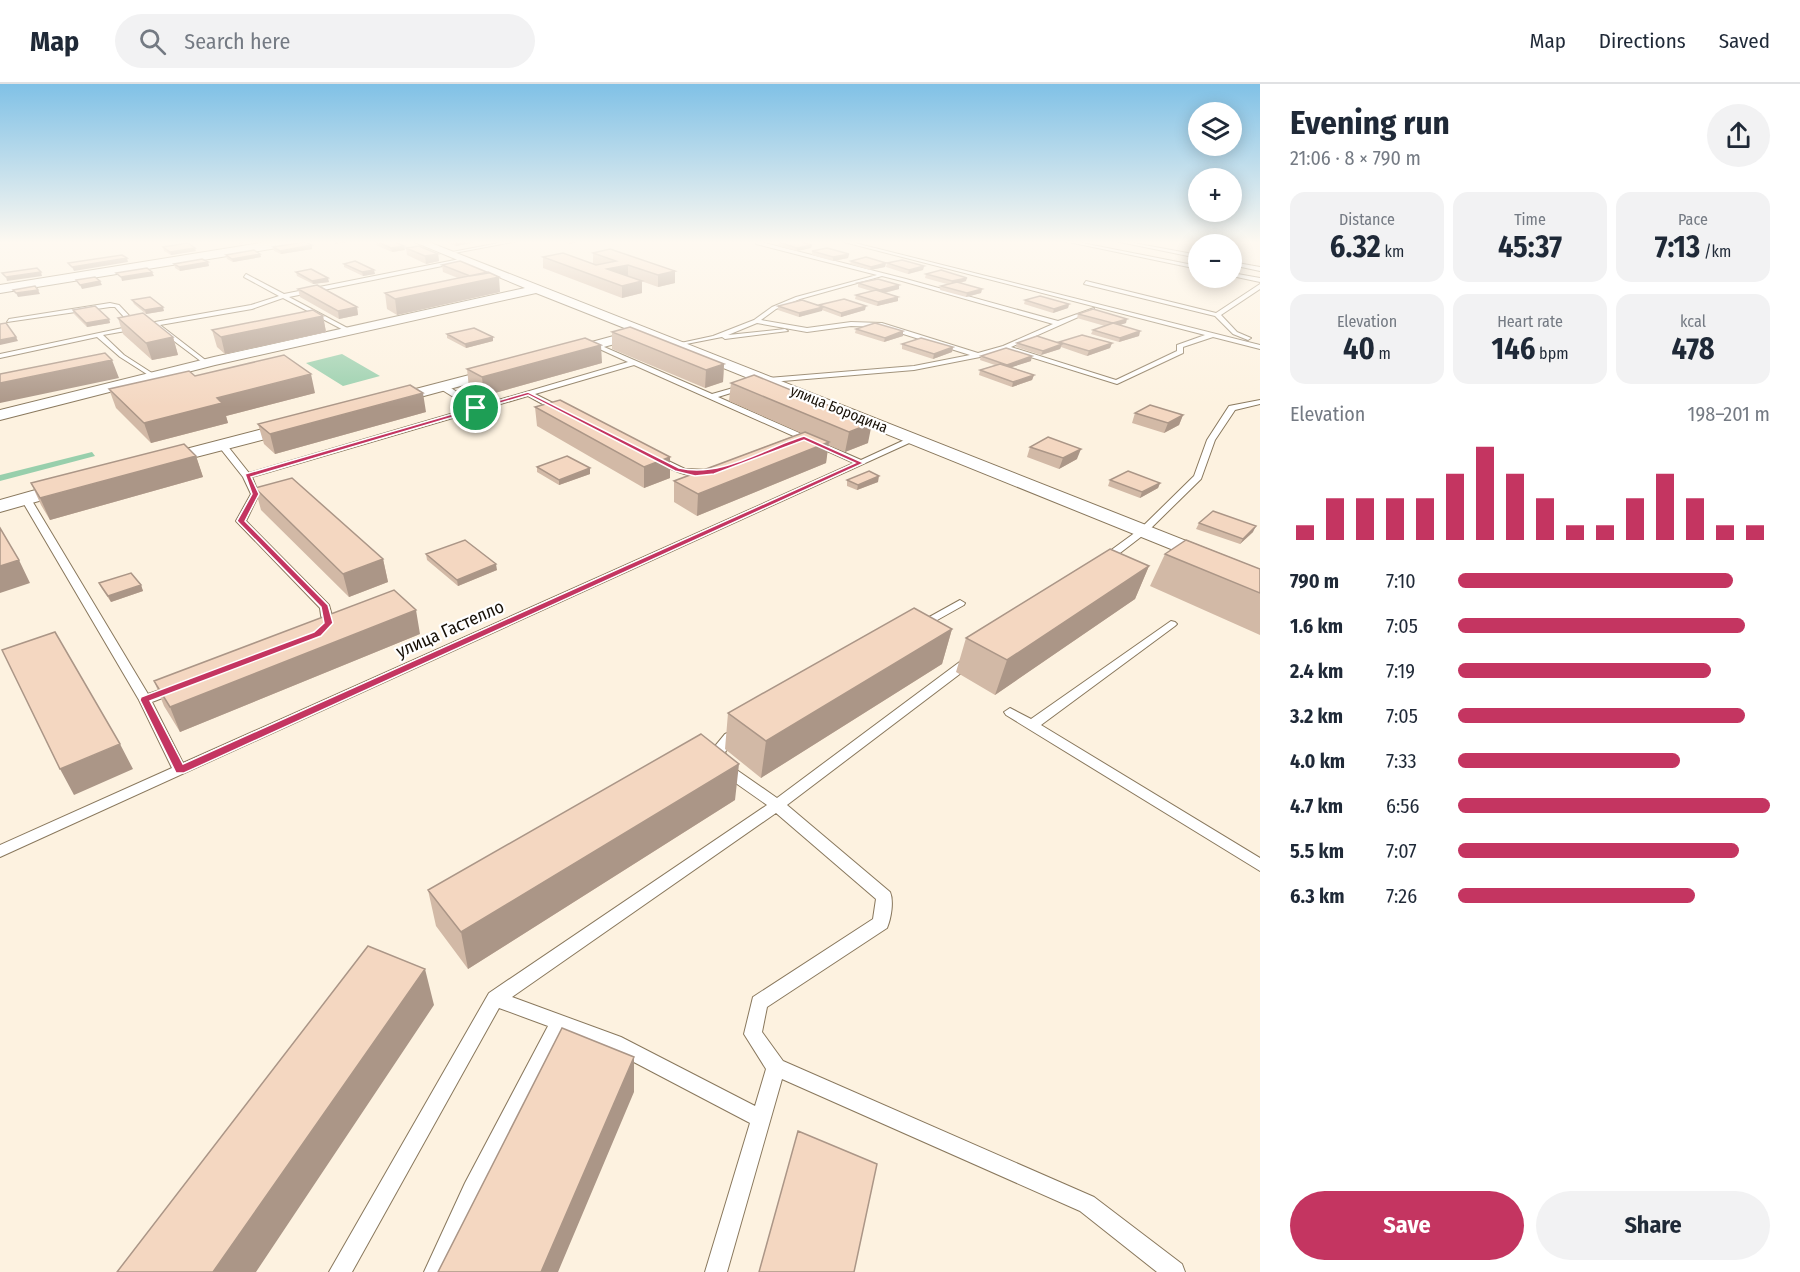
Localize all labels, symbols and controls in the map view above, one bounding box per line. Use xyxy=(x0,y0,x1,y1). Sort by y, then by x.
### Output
search box xyxy=(115,14,535,68)
text: Map xyxy=(30,25,79,58)
icon: search xyxy=(136,25,169,58)
text: Search here xyxy=(184,28,290,55)
text: Map xyxy=(1529,28,1566,54)
text: Directions xyxy=(1599,28,1686,54)
text: Saved xyxy=(1719,28,1770,54)
map controls xyxy=(1188,102,1242,288)
button: layers xyxy=(1188,102,1242,156)
text: Evening run xyxy=(1290,103,1450,143)
button: share xyxy=(1707,104,1770,167)
text: 21:06 · 8 × 790 m xyxy=(1290,146,1421,170)
button: + xyxy=(1188,168,1242,222)
text: Distance xyxy=(1339,210,1395,229)
text: Time xyxy=(1514,210,1546,229)
text: Pace xyxy=(1678,210,1708,229)
text: 6.32 xyxy=(1330,229,1381,265)
text: 45:37 xyxy=(1498,229,1562,265)
text: 7:13 xyxy=(1655,229,1700,265)
button: − xyxy=(1188,234,1242,288)
text: km xyxy=(1381,242,1404,261)
text: /km xyxy=(1700,242,1731,261)
text: Elevation xyxy=(1337,312,1397,331)
text: Heart rate xyxy=(1497,312,1563,331)
text: kcal xyxy=(1680,312,1706,331)
text: 40 xyxy=(1343,331,1375,367)
text: 146 xyxy=(1492,331,1535,367)
text: 478 xyxy=(1672,331,1714,367)
text: m xyxy=(1375,344,1391,363)
text: bpm xyxy=(1535,344,1568,363)
street label: улица Бородина xyxy=(788,381,890,437)
pin xyxy=(450,382,501,433)
icon: arrive xyxy=(459,391,492,424)
text: Elevation xyxy=(1290,402,1365,426)
text: 198–201 m xyxy=(1688,402,1770,426)
text: 790 m xyxy=(1290,569,1339,593)
text: 7:10 xyxy=(1386,569,1416,593)
street label: улица Гастелло xyxy=(393,595,507,663)
text: 1.6 km xyxy=(1290,614,1343,638)
text: 7:05 xyxy=(1386,614,1418,638)
text: 2.4 km xyxy=(1290,659,1343,683)
text: 7:19 xyxy=(1386,659,1415,683)
text: 3.2 km xyxy=(1290,704,1343,728)
text: 7:05 xyxy=(1386,704,1418,728)
text: 4.0 km xyxy=(1290,749,1345,773)
text: 7:33 xyxy=(1386,749,1417,773)
text: 4.7 km xyxy=(1290,794,1343,818)
text: 6:56 xyxy=(1386,794,1419,818)
text: 5.5 km xyxy=(1290,839,1344,863)
text: 7:07 xyxy=(1386,839,1417,863)
text: 6.3 km xyxy=(1290,884,1344,908)
text: 7:26 xyxy=(1386,884,1417,908)
button: Save xyxy=(1290,1191,1524,1260)
button: Share xyxy=(1536,1191,1770,1260)

